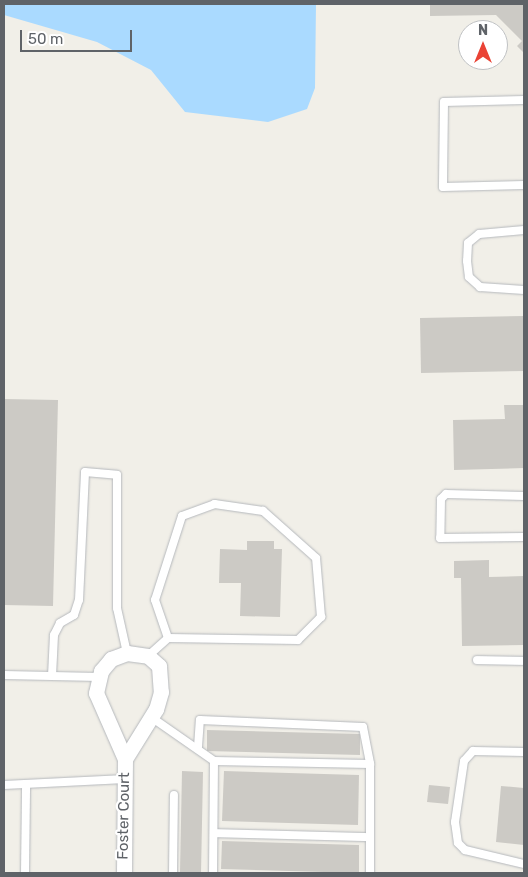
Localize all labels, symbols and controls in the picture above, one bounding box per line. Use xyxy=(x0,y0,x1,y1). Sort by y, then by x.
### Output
scale bar xyxy=(22,20,135,52)
north arrow xyxy=(458,20,508,70)
text: N xyxy=(478,22,488,39)
text: 50 m xyxy=(28,30,63,48)
street label: Foster Court xyxy=(114,772,134,860)

